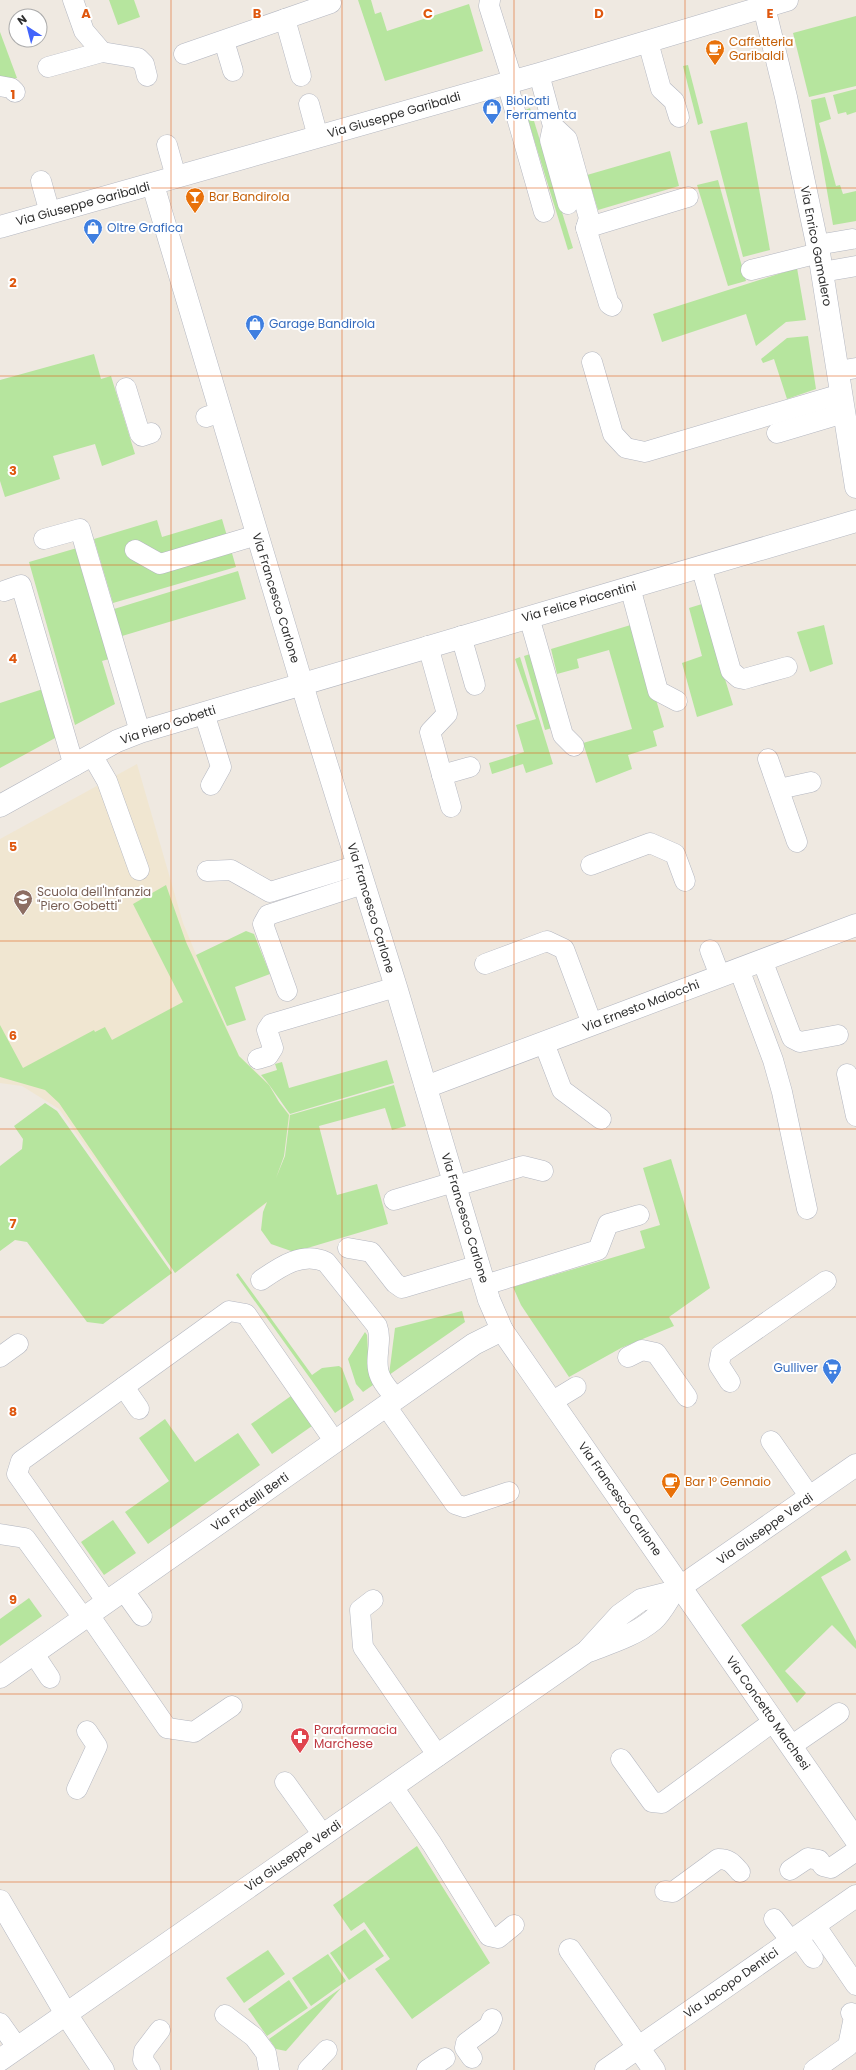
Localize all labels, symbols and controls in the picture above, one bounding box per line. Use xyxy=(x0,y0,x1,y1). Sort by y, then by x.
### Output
text: A xyxy=(81,4,91,23)
text: B xyxy=(253,4,262,23)
text: C xyxy=(423,4,433,23)
text: D xyxy=(594,4,604,23)
text: E xyxy=(766,4,774,23)
north arrow xyxy=(8,8,48,48)
text: N xyxy=(14,11,30,29)
place label: Caffetteria Garibaldi xyxy=(729,33,793,64)
cafe icon: Caffetteria Garibaldi xyxy=(704,38,726,66)
text: 1 xyxy=(11,85,15,104)
street label: Via Giuseppe Garibaldi xyxy=(325,87,463,142)
place label: Biolcati Ferramenta xyxy=(506,92,577,123)
shop icon: Biolcati Ferramenta xyxy=(481,97,503,125)
street label: Via Giuseppe Garibaldi xyxy=(14,177,152,230)
street label: Via Enrico Gamalero xyxy=(796,184,837,308)
bar icon: Bar Bandirola xyxy=(184,186,206,214)
place label: Bar Bandirola xyxy=(209,188,290,205)
shop icon: Oltre Grafica xyxy=(82,217,104,245)
place label: Oltre Grafica xyxy=(107,219,183,236)
text: 2 xyxy=(9,273,17,292)
shop icon: Garage Bandirola xyxy=(244,313,266,341)
place label: Garage Bandirola xyxy=(269,315,375,332)
text: 3 xyxy=(9,461,17,480)
street label: Via Francesco Carlone xyxy=(249,531,304,665)
street label: Via Felice Piacentini xyxy=(520,577,638,626)
text: 4 xyxy=(9,649,18,668)
street label: Via Piero Gobetti xyxy=(118,701,218,748)
text: 5 xyxy=(9,837,17,856)
street label: Via Francesco Carlone xyxy=(344,841,399,975)
place label: Scuola dell'Infanzia "Piero Gobetti" xyxy=(37,883,151,914)
school or university icon: Scuola dell'Infanzia "Piero Gobetti" xyxy=(12,888,34,916)
street label: Via Ernesto Maiocchi xyxy=(580,975,702,1036)
text: 6 xyxy=(9,1026,17,1045)
street label: Via Francesco Carlone xyxy=(438,1151,493,1285)
text: 7 xyxy=(10,1214,17,1233)
supermarket icon: Gulliver xyxy=(821,1357,843,1385)
place label: Gulliver xyxy=(773,1359,819,1376)
text: 8 xyxy=(9,1402,17,1421)
street label: Via Francesco Carlone xyxy=(575,1438,666,1559)
street label: Via Fratelli Berti xyxy=(207,1468,292,1535)
cafe icon: Bar 1° Gennaio xyxy=(660,1471,682,1499)
place label: Bar 1° Gennaio xyxy=(685,1473,771,1490)
street label: Via Giuseppe Verdi xyxy=(713,1489,816,1568)
text: 9 xyxy=(9,1590,17,1609)
street label: Via Concetto Marchesi xyxy=(722,1652,814,1773)
place label: Parafarmacia Marchese xyxy=(314,1721,397,1752)
pharmacy icon: Parafarmacia Marchese xyxy=(289,1726,311,1754)
street label: Via Giuseppe Verdi xyxy=(241,1816,344,1895)
street label: Via Jacopo Dentici xyxy=(680,1943,781,2022)

